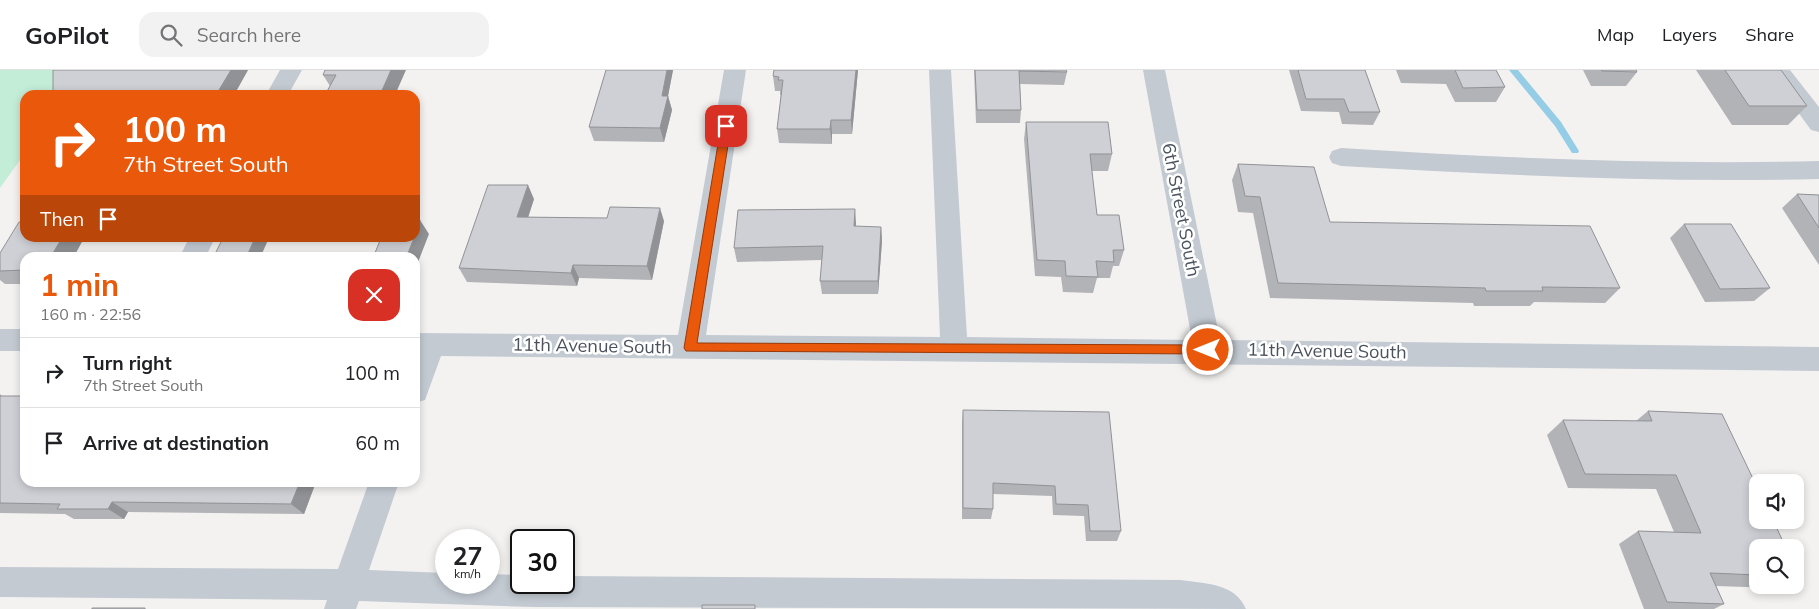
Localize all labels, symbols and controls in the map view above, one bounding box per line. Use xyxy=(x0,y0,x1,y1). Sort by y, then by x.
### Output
search box xyxy=(139,12,489,57)
text: GoPilot xyxy=(25,20,109,50)
icon: search xyxy=(157,21,185,49)
text: Search here xyxy=(197,23,301,47)
text: Map xyxy=(1597,23,1634,46)
text: Layers xyxy=(1662,23,1717,46)
text: Share xyxy=(1745,23,1794,46)
pin xyxy=(705,105,747,147)
text: 100 m xyxy=(123,107,227,151)
icon: right xyxy=(40,110,105,175)
icon: arrive xyxy=(712,112,740,140)
street label: 6th Street South xyxy=(1157,141,1206,279)
text: 7th Street South xyxy=(123,150,289,178)
icon: arrive xyxy=(94,205,122,233)
text: Then xyxy=(40,207,84,231)
text: 1 min xyxy=(40,266,119,304)
button: close xyxy=(348,269,400,321)
text: 160 m · 22:56 xyxy=(40,304,141,324)
position arrow xyxy=(1181,323,1233,375)
street label: 11th Avenue South xyxy=(512,333,672,358)
street label: 11th Avenue South xyxy=(1247,338,1407,363)
text: Turn right xyxy=(83,351,172,375)
icon: right xyxy=(40,359,68,387)
text: 100 m xyxy=(344,361,400,385)
text: 7th Street South xyxy=(83,375,204,395)
icon: arrive xyxy=(40,429,68,457)
text: Arrive at destination xyxy=(83,431,269,455)
text: 60 m xyxy=(356,431,400,455)
map controls xyxy=(1749,474,1804,594)
button: sound xyxy=(1749,474,1804,529)
speed limit sign: 30 xyxy=(510,529,575,594)
button: search xyxy=(1749,539,1804,594)
text: 27 xyxy=(452,540,483,571)
text: km/h xyxy=(454,566,481,581)

